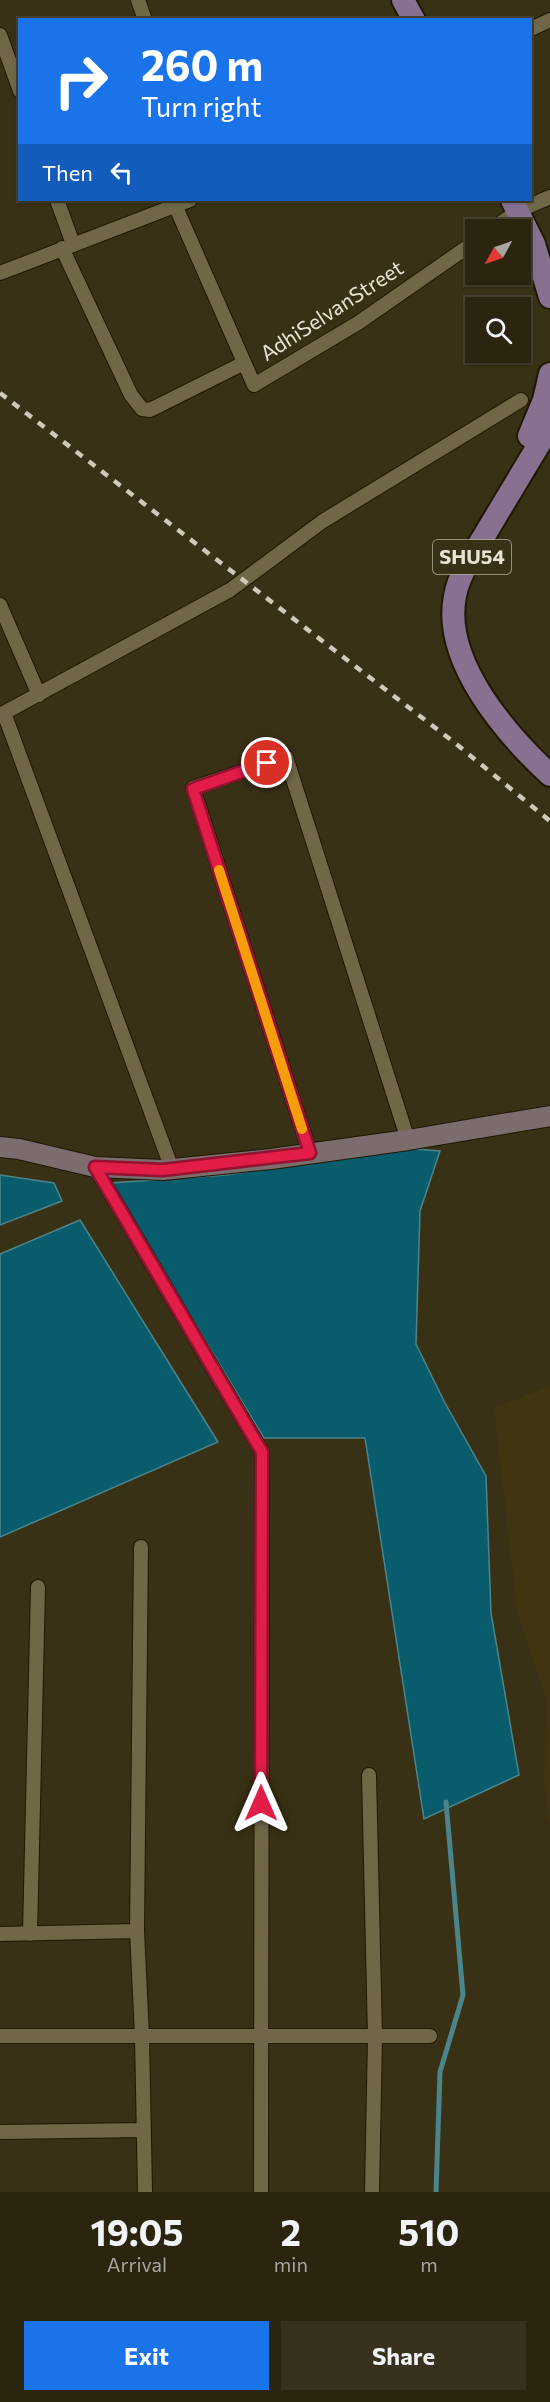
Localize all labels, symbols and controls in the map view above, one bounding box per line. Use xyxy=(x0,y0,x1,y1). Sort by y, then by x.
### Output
text: 260 m xyxy=(141,38,263,90)
icon: right xyxy=(42,42,120,120)
text: Turn right xyxy=(141,90,261,123)
icon: left xyxy=(105,156,138,189)
text: Then xyxy=(42,159,93,186)
north arrow xyxy=(465,219,531,285)
map controls xyxy=(465,219,531,363)
street label: AdhiSelvanStreet xyxy=(255,254,407,365)
button: search xyxy=(465,297,531,363)
road number: SHU54 xyxy=(433,540,511,574)
pin xyxy=(241,737,292,788)
icon: arrive xyxy=(250,746,283,779)
position arrow xyxy=(229,1771,293,1835)
text: 19:05 xyxy=(90,2209,183,2253)
text: 2 xyxy=(281,2209,301,2253)
text: 510 xyxy=(398,2209,460,2253)
text: Arrival xyxy=(107,2252,167,2276)
text: min xyxy=(274,2252,308,2276)
text: m xyxy=(420,2252,438,2276)
button: Exit xyxy=(24,2321,269,2390)
button: Share xyxy=(281,2321,526,2390)

